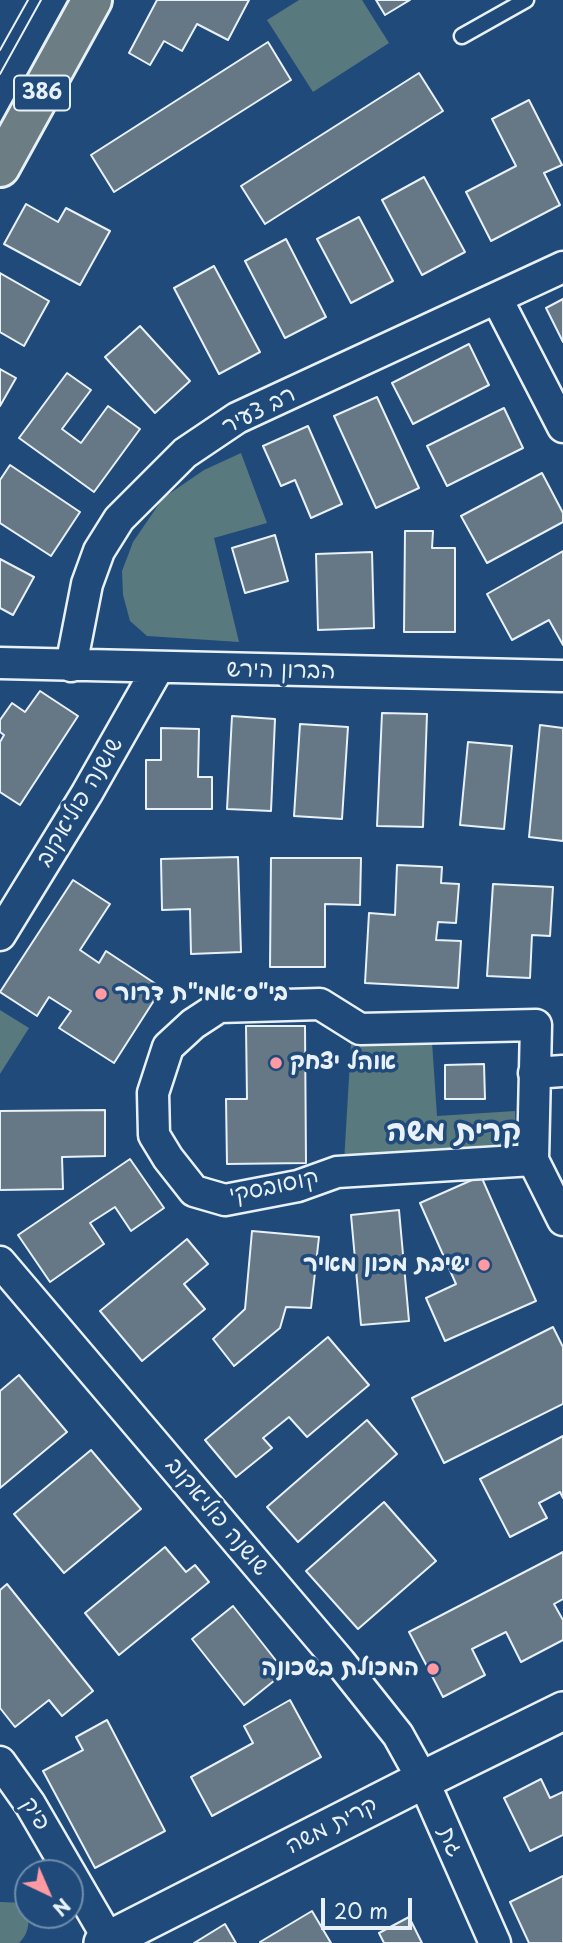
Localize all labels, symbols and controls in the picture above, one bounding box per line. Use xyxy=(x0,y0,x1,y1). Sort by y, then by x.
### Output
road number: 386 xyxy=(14,76,70,110)
street label: רב צעיר xyxy=(218,381,300,441)
street label: הברון הירש xyxy=(226,656,336,686)
street label: שושנה פוליאקוב xyxy=(31,732,129,872)
place label: בי"ס אמי"ת דרור xyxy=(115,980,288,1008)
marker: בי"ס אמי"ת דרור xyxy=(93,986,109,1002)
place label: אוהל יצחק xyxy=(290,1049,396,1077)
marker: אוהל יצחק xyxy=(268,1055,284,1071)
district label: קרית משה xyxy=(387,1115,521,1151)
street label: קוסובסקי xyxy=(227,1164,321,1210)
place label: ישיבת מכון מאיר xyxy=(303,1251,470,1279)
marker: ישיבת מכון מאיר xyxy=(476,1257,492,1273)
street label: שושנה פוליאקוב xyxy=(160,1452,274,1582)
place label: המכולת בשכונה xyxy=(261,1655,419,1683)
marker: המכולת בשכונה xyxy=(425,1661,441,1677)
street label: קרית משה xyxy=(282,1791,382,1861)
street label: פיק xyxy=(14,1792,56,1836)
street label: גת xyxy=(431,1823,469,1861)
north arrow xyxy=(14,1859,84,1929)
scale bar xyxy=(325,1884,416,1928)
text: N xyxy=(47,1892,77,1923)
text: 20 m xyxy=(334,1894,388,1926)

